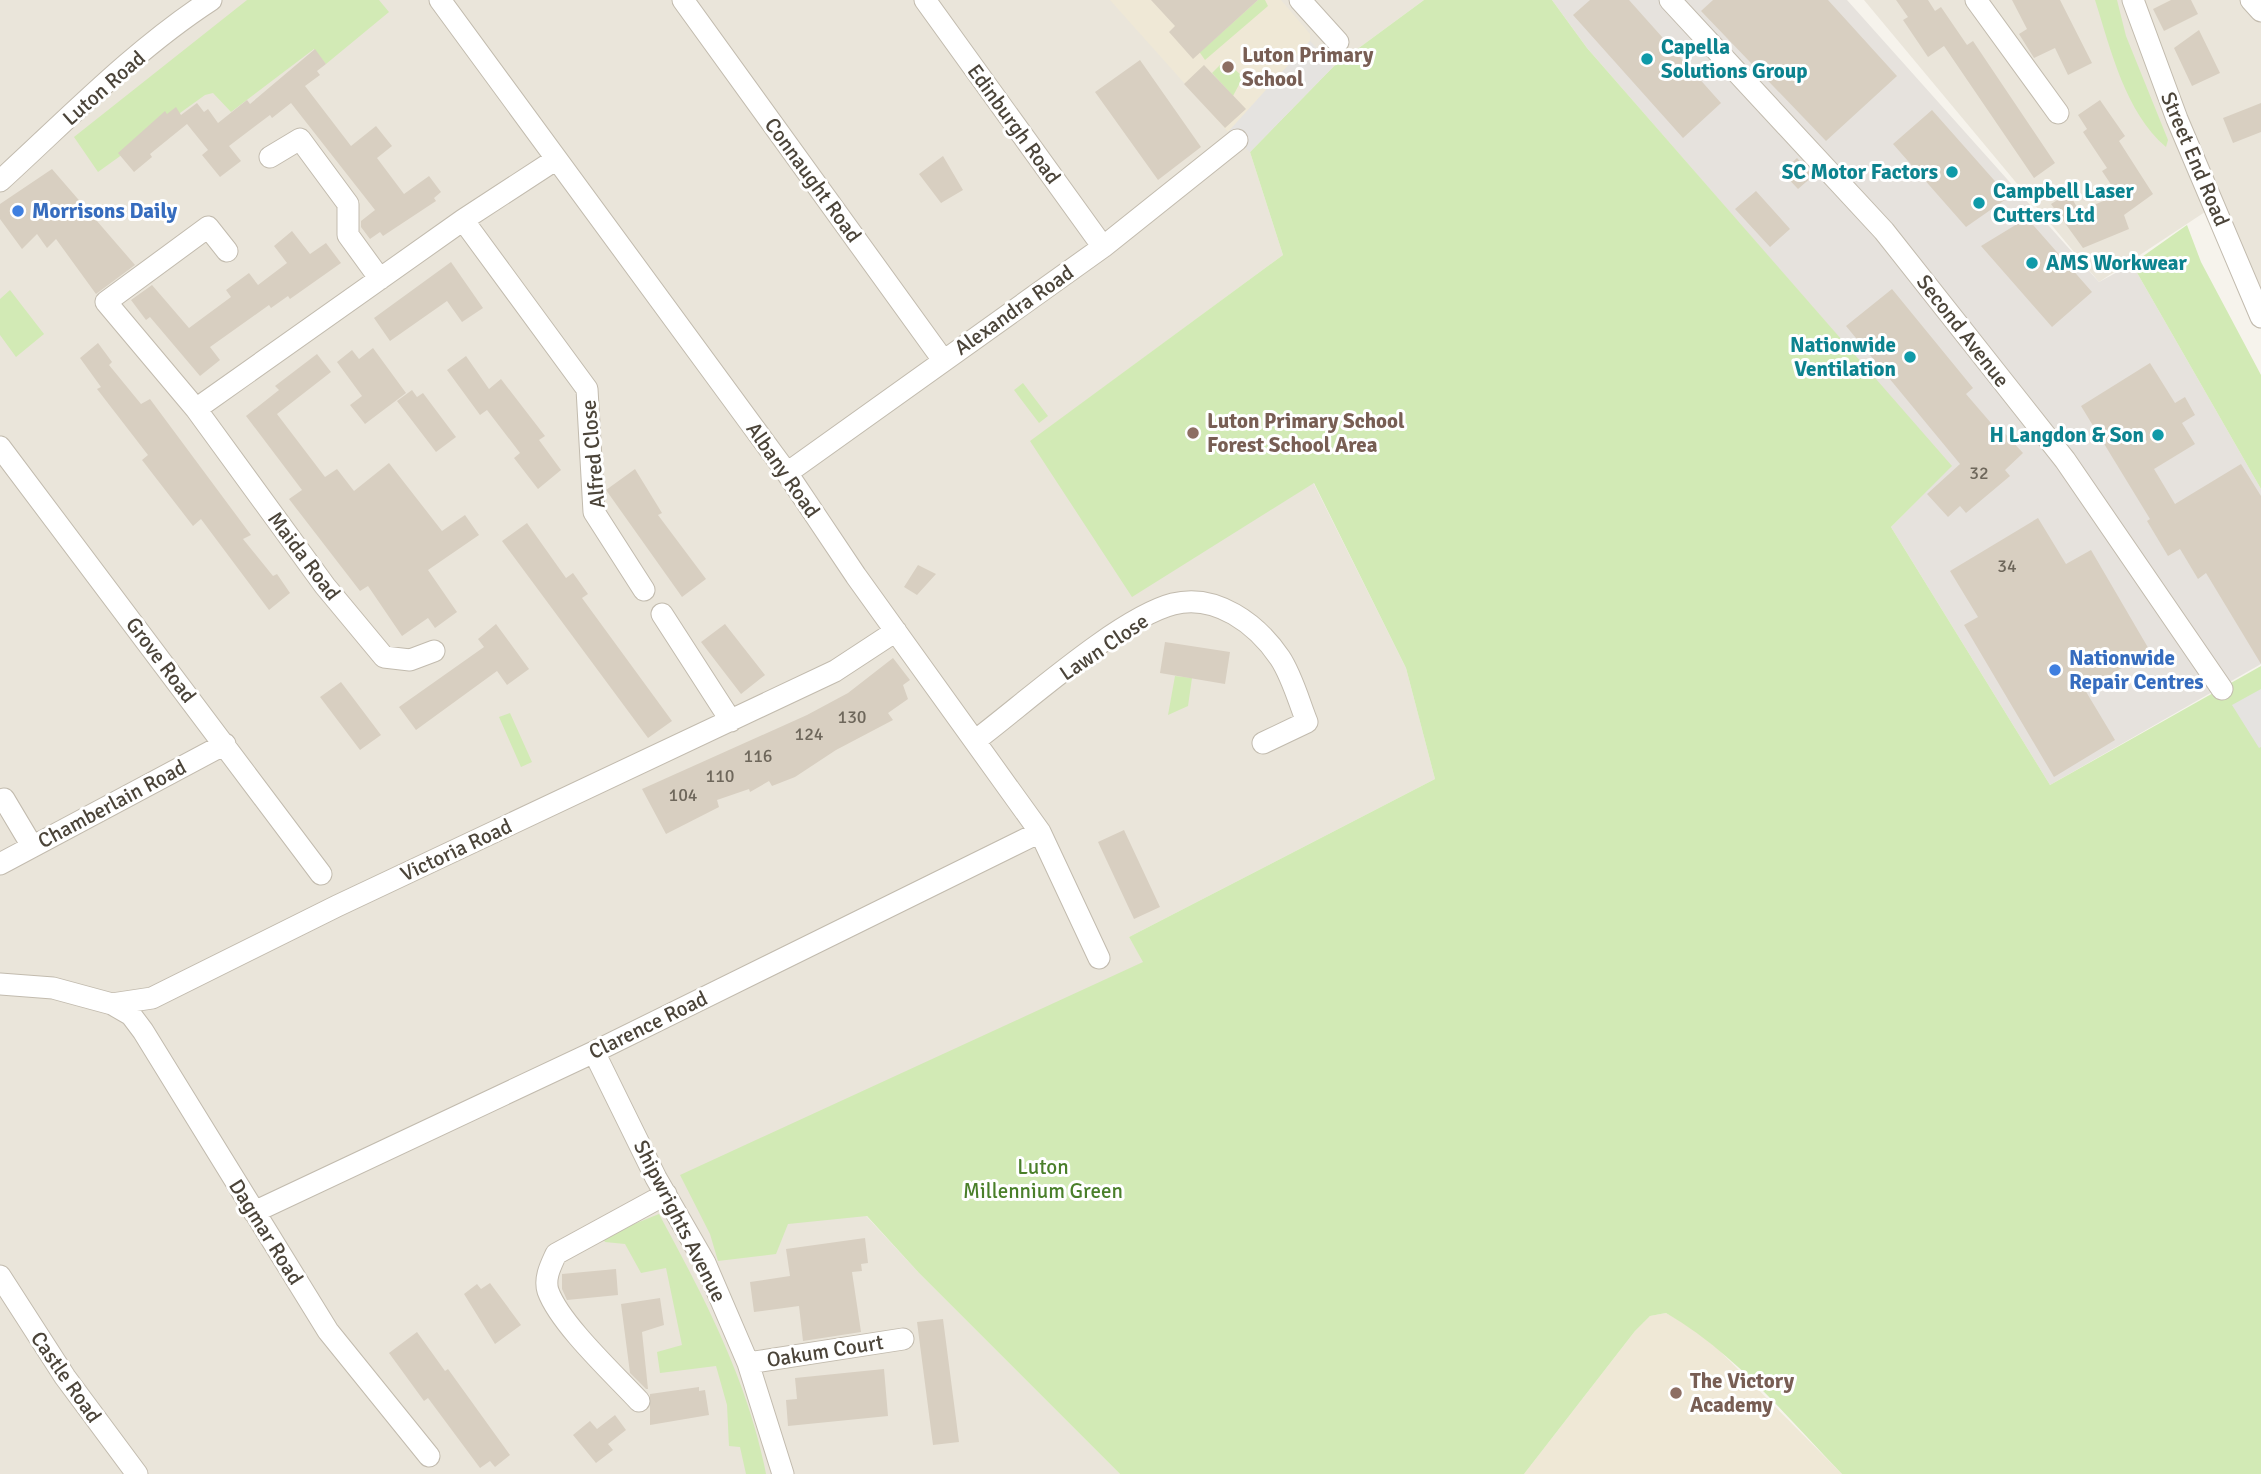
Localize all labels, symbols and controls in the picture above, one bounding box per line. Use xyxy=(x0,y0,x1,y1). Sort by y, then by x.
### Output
place label: Capella Solutions Group xyxy=(1661,34,1808,84)
place label: Luton Primary School xyxy=(1242,42,1374,92)
street label: Luton Road xyxy=(57,45,151,131)
marker: Capella Solutions Group xyxy=(1639,51,1655,67)
street label: Edinburgh Road xyxy=(962,59,1066,189)
marker: Luton Primary School xyxy=(1220,59,1236,75)
street label: Street End Road xyxy=(2155,88,2235,230)
street label: Connaught Road xyxy=(759,113,867,247)
place label: SC Motor Factors xyxy=(1782,159,1938,185)
marker: SC Motor Factors xyxy=(1944,164,1960,180)
place label: Campbell Laser Cutters Ltd xyxy=(1993,178,2135,228)
marker: Campbell Laser Cutters Ltd xyxy=(1971,195,1987,211)
place label: Morrisons Daily xyxy=(32,198,178,224)
marker: Morrisons Daily xyxy=(10,203,26,219)
place label: AMS Workwear xyxy=(2046,250,2188,276)
marker: AMS Workwear xyxy=(2024,255,2040,271)
street label: Alexandra Road xyxy=(949,259,1079,361)
street label: Second Avenue xyxy=(1911,269,2015,393)
place label: Nationwide Ventilation xyxy=(1790,332,1896,382)
marker: Nationwide Ventilation xyxy=(1902,349,1918,365)
street label: Alfred Close xyxy=(575,399,611,509)
place label: Luton Primary School Forest School Area xyxy=(1207,408,1405,458)
street label: Albany Road xyxy=(741,417,825,523)
place label: H Langdon & Son xyxy=(1990,422,2144,448)
marker: Luton Primary School Forest School Area xyxy=(1185,425,1201,441)
marker: H Langdon & Son xyxy=(2150,427,2166,443)
house number: 32 xyxy=(1969,462,1989,484)
street label: Maida Road xyxy=(262,506,346,606)
house number: 34 xyxy=(1997,555,2017,577)
street label: Lawn Close xyxy=(1055,608,1153,686)
street label: Grove Road xyxy=(120,612,202,708)
place label: Nationwide Repair Centres xyxy=(2069,645,2204,695)
marker: Nationwide Repair Centres xyxy=(2047,662,2063,678)
house number: 130 xyxy=(837,706,867,728)
house number: 124 xyxy=(794,723,824,745)
house number: 116 xyxy=(743,745,773,767)
street label: Chamberlain Road xyxy=(33,754,191,854)
house number: 110 xyxy=(705,765,735,787)
house number: 104 xyxy=(668,784,698,806)
street label: Victoria Road xyxy=(396,813,516,887)
street label: Clarence Road xyxy=(584,985,712,1065)
street label: Shipwrights Avenue xyxy=(628,1136,732,1306)
park label: Luton Millennium Green xyxy=(963,1154,1123,1204)
street label: Dagmar Road xyxy=(223,1174,309,1290)
street label: Castle Road xyxy=(25,1326,107,1428)
street label: Oakum Court xyxy=(765,1329,885,1373)
place label: The Victory Academy xyxy=(1690,1368,1795,1418)
marker: The Victory Academy xyxy=(1668,1385,1684,1401)

